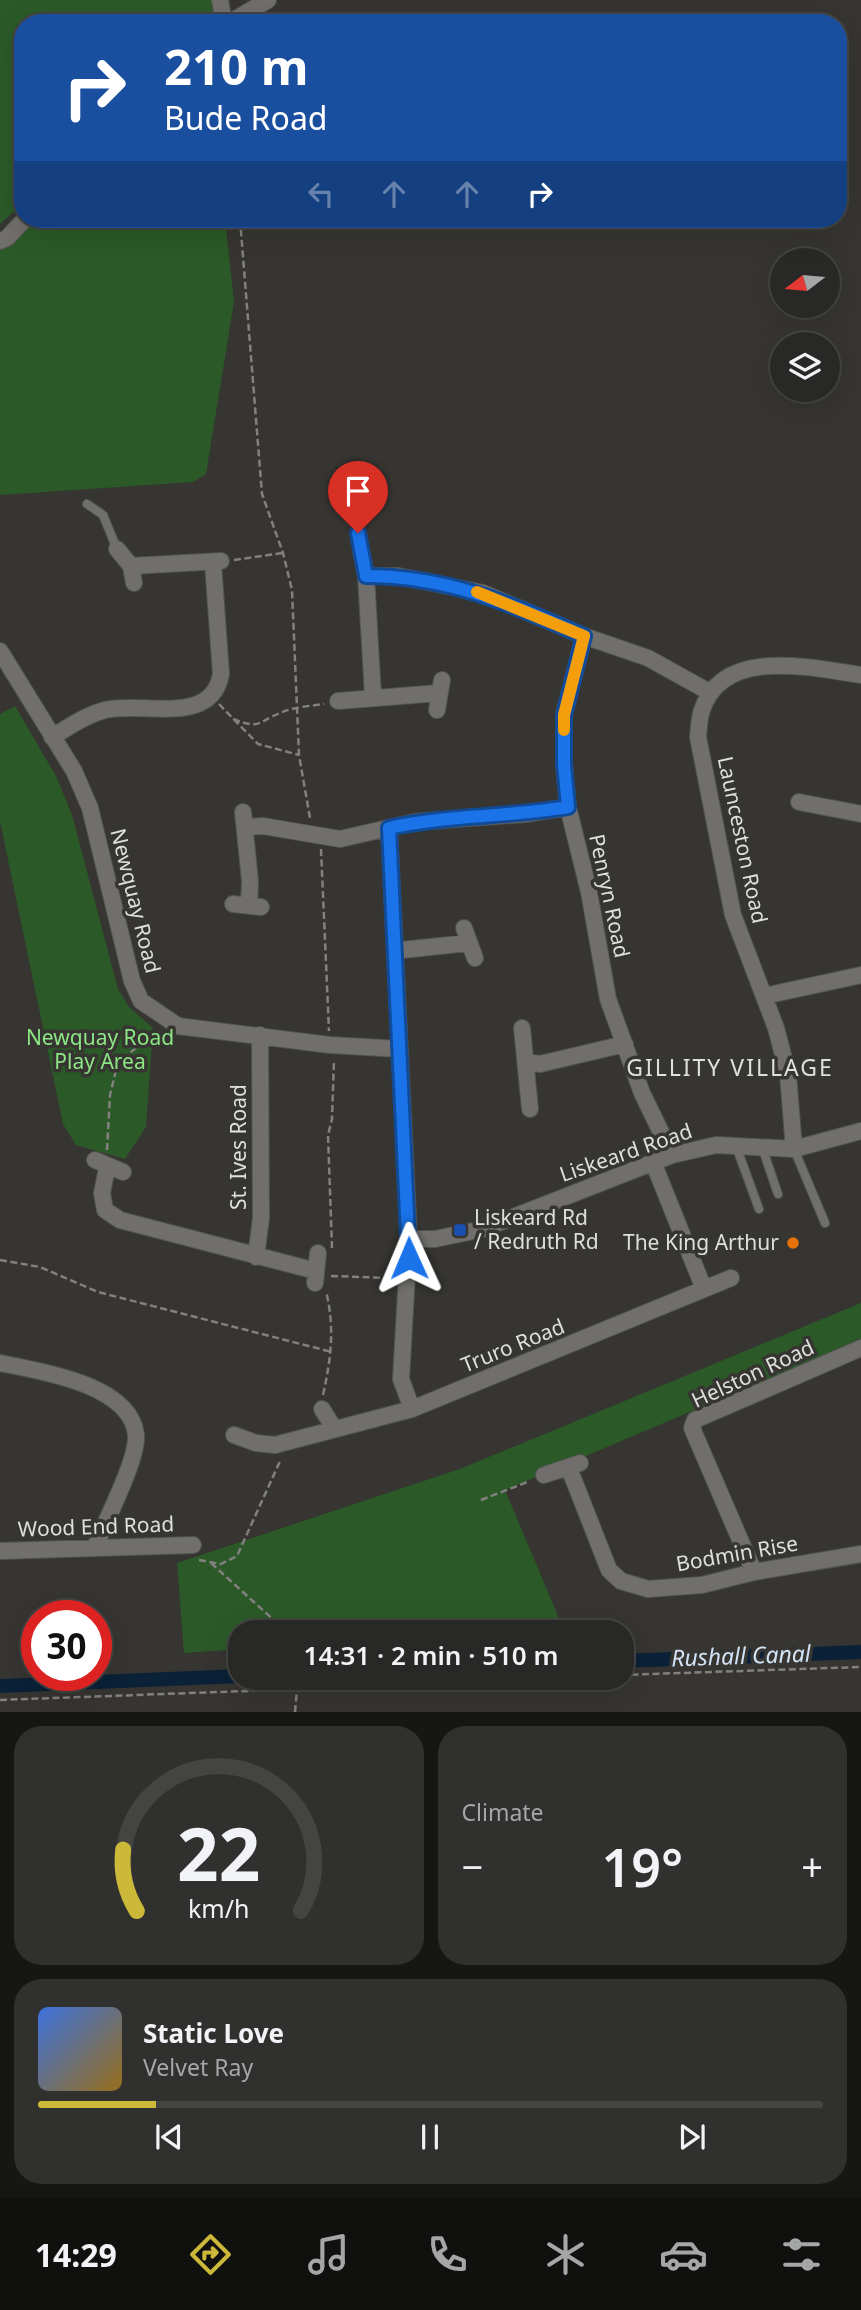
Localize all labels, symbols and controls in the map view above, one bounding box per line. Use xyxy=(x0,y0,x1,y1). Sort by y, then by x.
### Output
text: 210 m xyxy=(164,33,309,99)
icon: right xyxy=(49,42,140,133)
text: Bude Road xyxy=(164,96,328,139)
icon: left xyxy=(302,175,340,213)
icon: ahead xyxy=(375,175,413,213)
icon: ahead xyxy=(448,175,486,213)
icon: right xyxy=(521,175,559,213)
north arrow xyxy=(770,248,840,318)
map controls xyxy=(770,248,840,402)
button: layers xyxy=(770,332,840,402)
pin xyxy=(328,461,388,533)
icon: arrive xyxy=(339,472,377,510)
street label: Launceston Road xyxy=(712,754,774,926)
street label: Newquay Road xyxy=(104,825,167,976)
street label: Penryn Road xyxy=(583,831,637,960)
park label: Newquay Road Play Area xyxy=(26,1023,174,1075)
district label: GILLITY VILLAGE xyxy=(626,1051,834,1083)
street label: St. Ives Road xyxy=(224,1084,252,1210)
street label: Liskeard Road xyxy=(556,1116,696,1188)
place label: Liskeard Rd / Redruth Rd xyxy=(474,1203,599,1255)
position arrow xyxy=(372,1221,446,1295)
marker: Liskeard Rd / Redruth Rd xyxy=(452,1222,468,1238)
place label: The King Arthur xyxy=(623,1228,779,1256)
marker: The King Arthur xyxy=(785,1235,801,1251)
street label: Truro Road xyxy=(457,1312,568,1379)
street label: Helston Road xyxy=(687,1332,818,1414)
street label: Wood End Road xyxy=(17,1509,175,1543)
street label: Bodmin Rise xyxy=(674,1529,800,1577)
speed limit sign: 30 xyxy=(21,1600,112,1691)
text: 14:31 · 2 min · 510 m xyxy=(304,1637,558,1673)
water label: Rushall Canal xyxy=(671,1637,812,1673)
text: Climate xyxy=(462,1796,544,1828)
text: 22 xyxy=(177,1804,260,1903)
text: 19° xyxy=(601,1831,683,1902)
text: − xyxy=(462,1840,483,1892)
text: + xyxy=(801,1840,823,1892)
text: km/h xyxy=(188,1891,250,1925)
text: Static Love xyxy=(143,2015,284,2051)
text: Velvet Ray xyxy=(143,2051,253,2083)
icon: previous xyxy=(150,2118,188,2156)
icon: pause xyxy=(411,2118,449,2156)
icon: next xyxy=(673,2118,711,2156)
icon: directions xyxy=(186,2230,235,2279)
icon: music xyxy=(304,2230,353,2279)
icon: phone xyxy=(423,2230,472,2279)
icon: climate xyxy=(541,2230,590,2279)
icon: car xyxy=(659,2230,708,2279)
icon: filters xyxy=(777,2230,826,2279)
text: 14:29 xyxy=(35,2233,117,2276)

